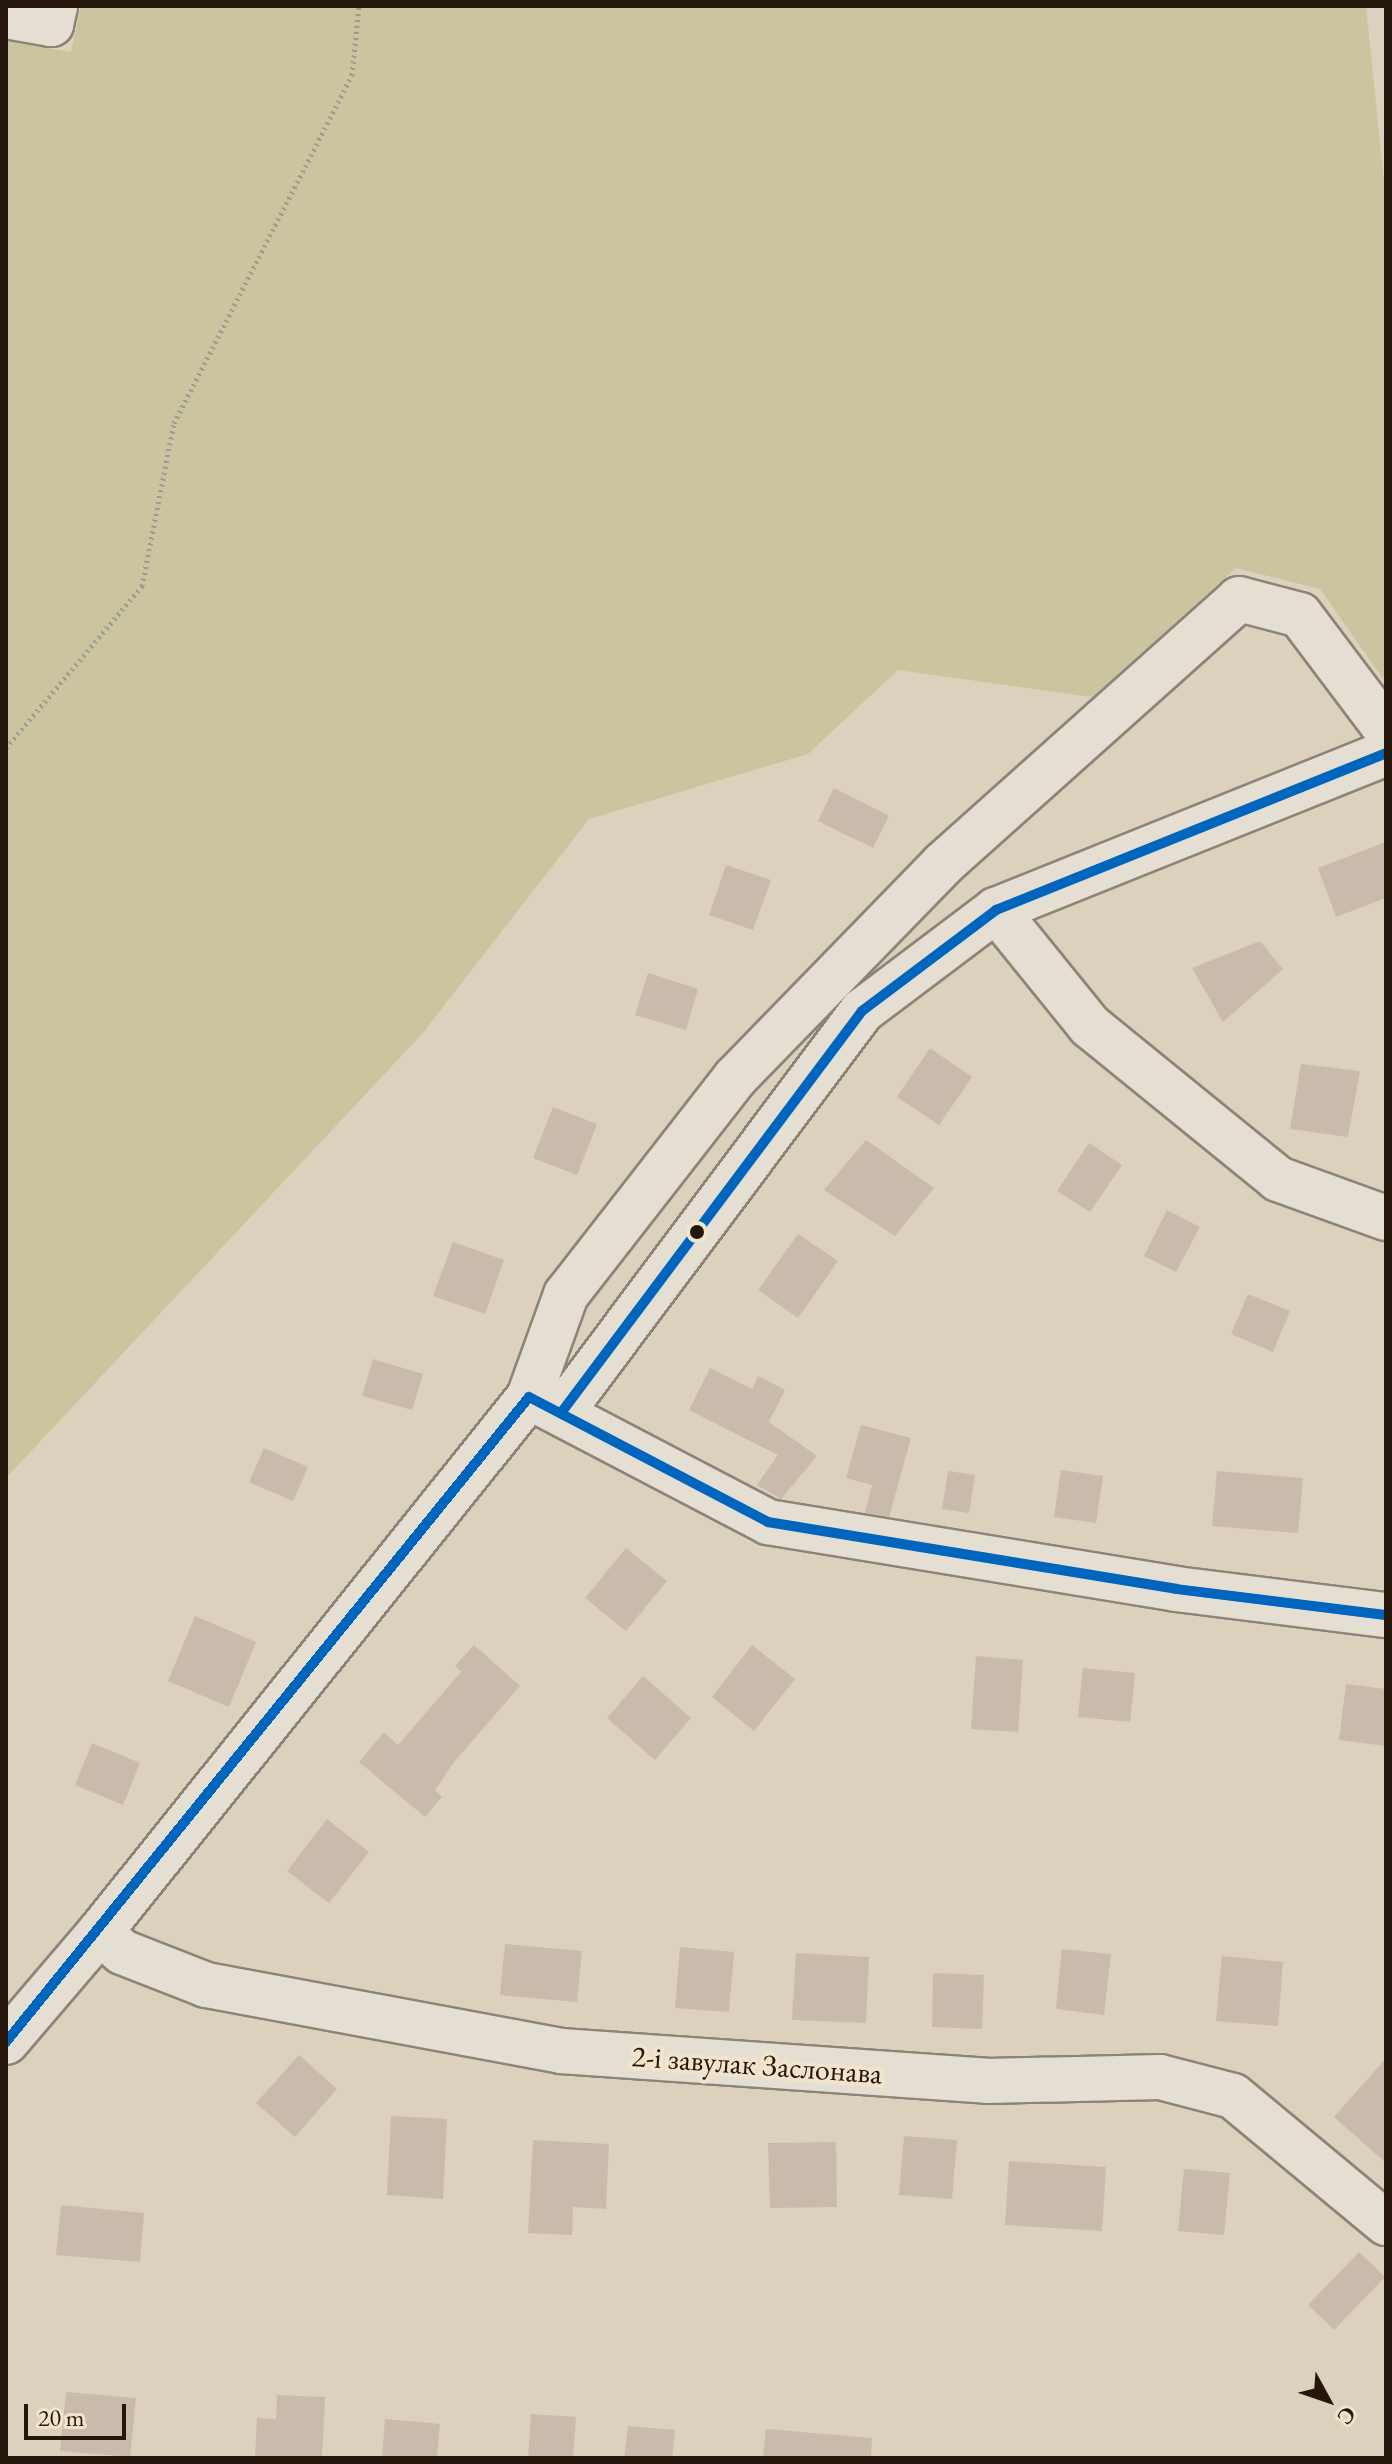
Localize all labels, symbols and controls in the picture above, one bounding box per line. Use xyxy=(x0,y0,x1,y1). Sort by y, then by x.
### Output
unlabelled marker xyxy=(689,1224,705,1240)
street label: 2-і завулак Заслонава xyxy=(631,2038,883,2092)
north arrow xyxy=(1288,2360,1368,2440)
scale bar xyxy=(28,2388,130,2438)
text: С xyxy=(1331,2400,1363,2431)
text: 20 m xyxy=(38,2402,85,2433)

